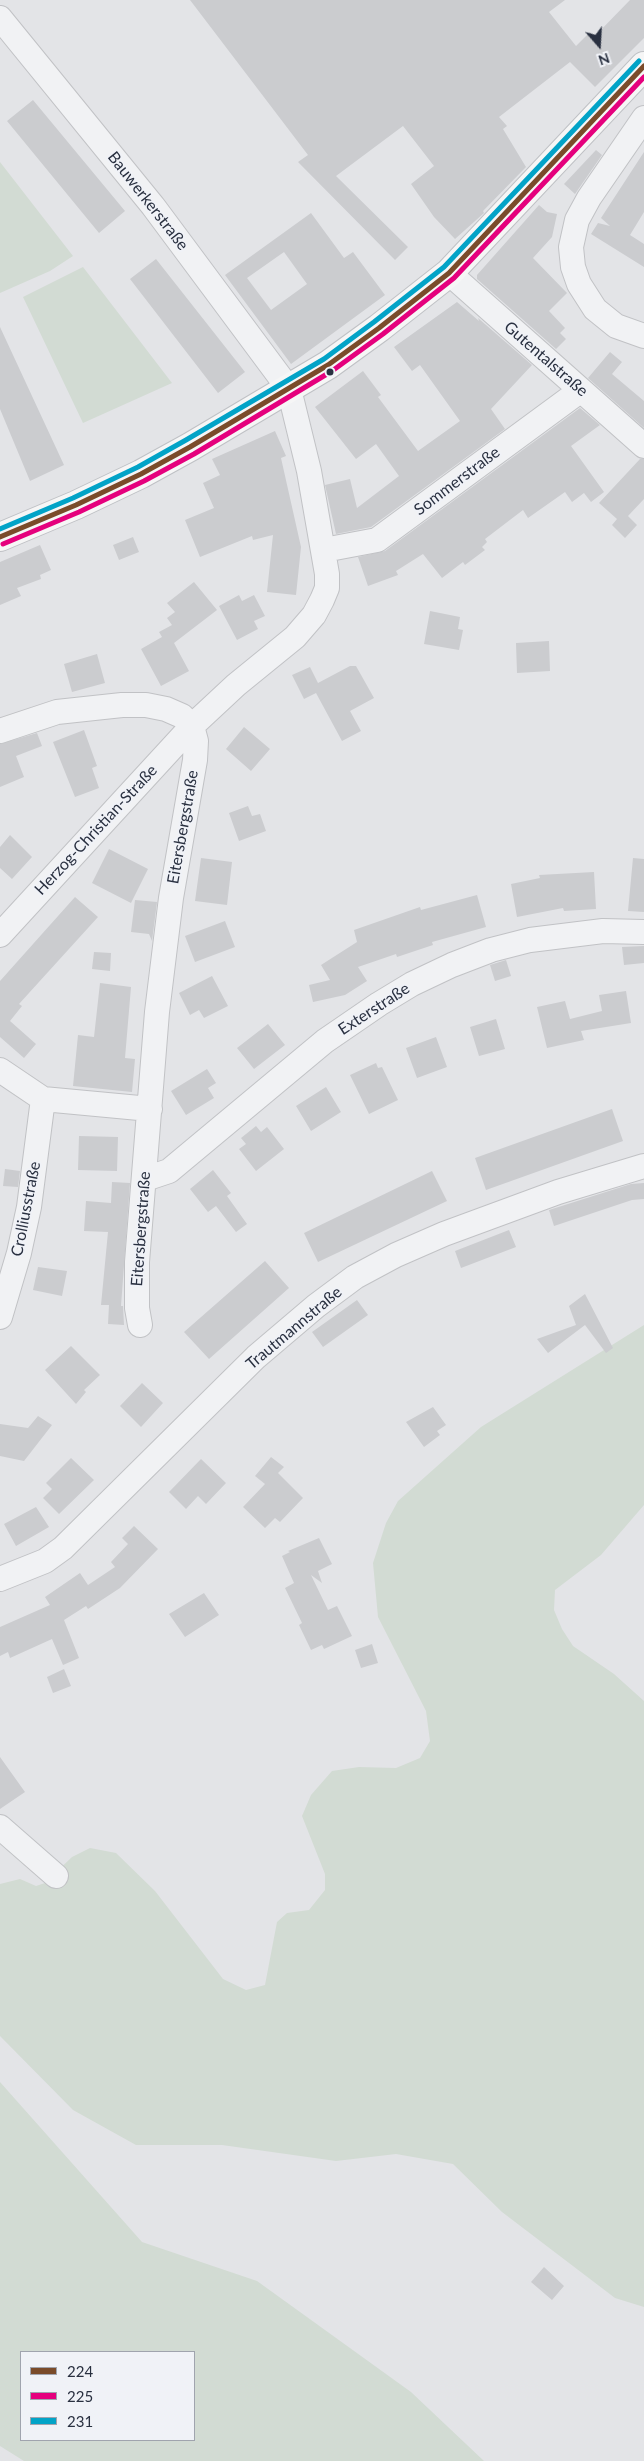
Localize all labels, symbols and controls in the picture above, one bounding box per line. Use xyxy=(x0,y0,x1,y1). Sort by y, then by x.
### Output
north arrow xyxy=(574,20,624,70)
text: N xyxy=(596,50,612,69)
street label: Bauwerkerstraße xyxy=(104,148,192,254)
street label: Gutentalstraße xyxy=(500,317,592,401)
unlabelled marker xyxy=(325,367,335,377)
street label: Sommerstraße xyxy=(410,443,504,519)
street label: Herzog-Christian-Straße xyxy=(31,761,161,899)
street label: Eitersbergstraße xyxy=(164,769,202,885)
street label: Exterstraße xyxy=(335,979,413,1039)
street label: Crolliusstraße xyxy=(7,1160,45,1258)
street label: Eitersbergstraße xyxy=(127,1171,155,1287)
street label: Trautmannstraße xyxy=(242,1282,346,1374)
legend xyxy=(20,2351,195,2441)
text: 224 xyxy=(67,2362,93,2380)
text: 225 xyxy=(67,2387,93,2405)
text: 231 xyxy=(67,2412,93,2430)

